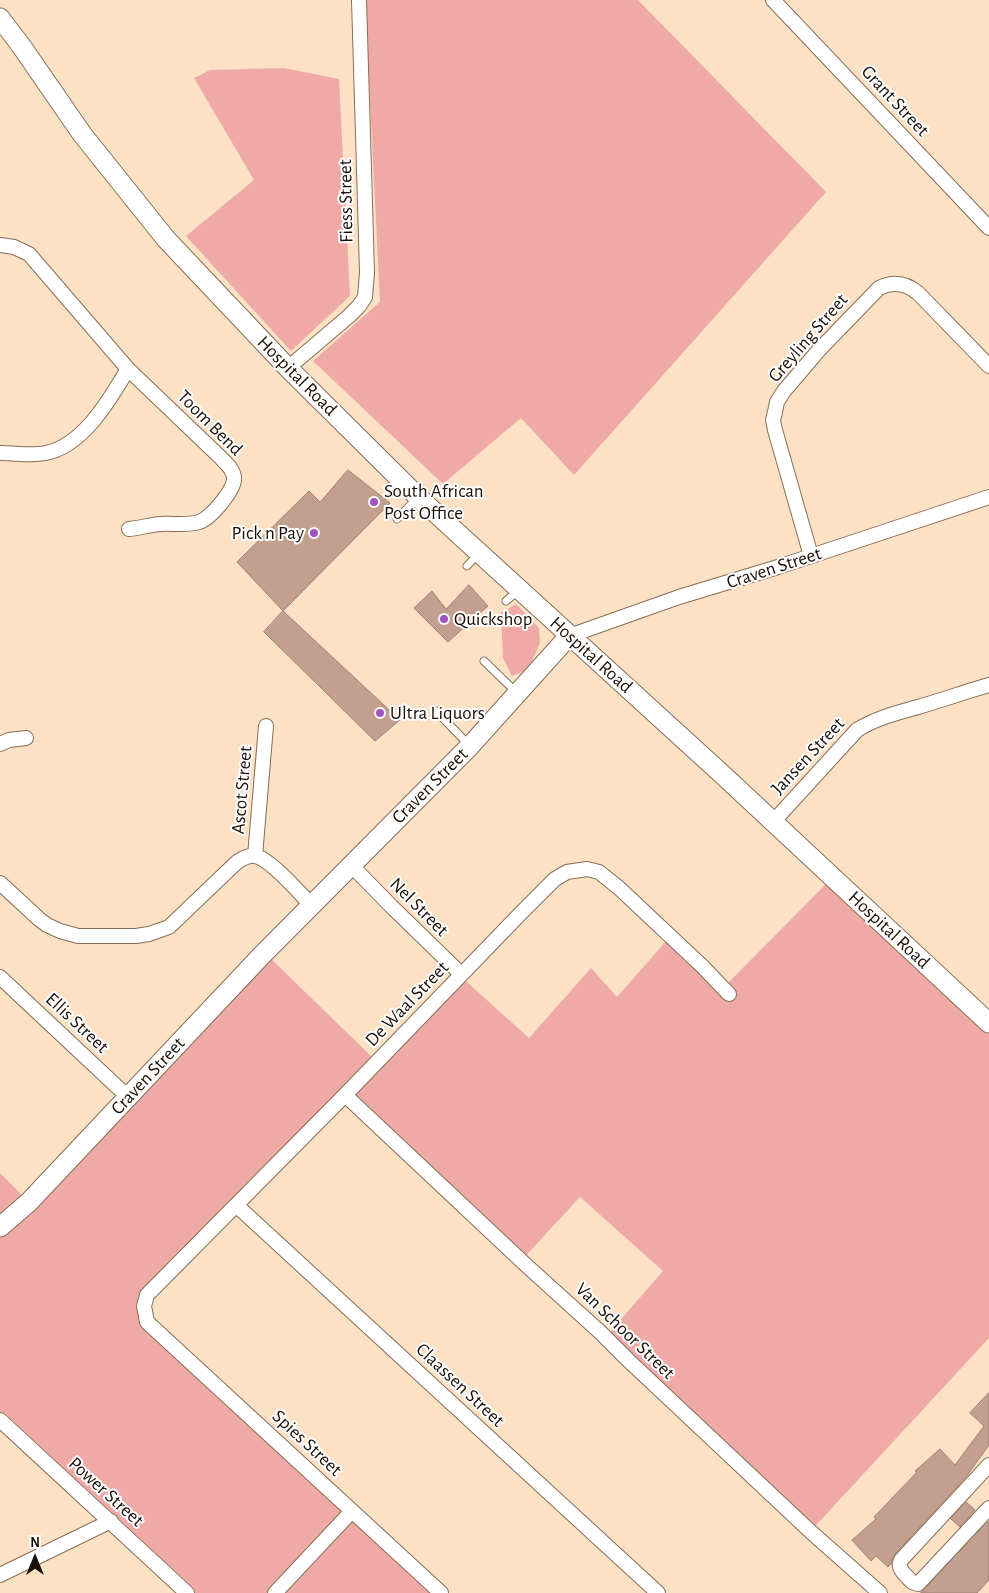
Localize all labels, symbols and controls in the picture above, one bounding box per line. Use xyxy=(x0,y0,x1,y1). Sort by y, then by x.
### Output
street label: Grant Street xyxy=(856,61,934,141)
street label: Fiess Street xyxy=(334,159,358,243)
street label: Greyling Street xyxy=(763,289,853,387)
street label: Hospital Road xyxy=(252,331,342,421)
street label: Toom Bend xyxy=(172,385,248,461)
place label: South African Post Office xyxy=(384,480,484,524)
marker: South African Post Office xyxy=(368,496,380,508)
place label: Pick n Pay xyxy=(231,522,304,544)
marker: Pick n Pay xyxy=(308,527,320,539)
street label: Craven Street xyxy=(724,542,824,594)
place label: Quickshop xyxy=(454,608,532,630)
street label: Hospital Road xyxy=(545,612,637,698)
marker: Quickshop xyxy=(438,613,450,625)
place label: Ultra Liquors xyxy=(390,702,485,724)
marker: Ultra Liquors xyxy=(374,707,386,719)
street label: Jansen Street xyxy=(766,713,850,799)
street label: Craven Street xyxy=(387,743,473,829)
street label: Ascot Street xyxy=(227,745,257,835)
street label: Nel Street xyxy=(385,873,453,941)
street label: Hospital Road xyxy=(843,886,935,974)
street label: De Waal Street xyxy=(361,956,453,1052)
street label: Ellis Street xyxy=(41,988,113,1058)
street label: Craven Street xyxy=(106,1032,190,1120)
street label: Van Schoor Street xyxy=(571,1278,679,1384)
street label: Claassen Street xyxy=(411,1338,509,1432)
street label: Spies Street xyxy=(267,1405,347,1481)
street label: Power Street xyxy=(64,1452,148,1532)
north arrow xyxy=(10,1533,60,1583)
text: N xyxy=(30,1536,40,1550)

